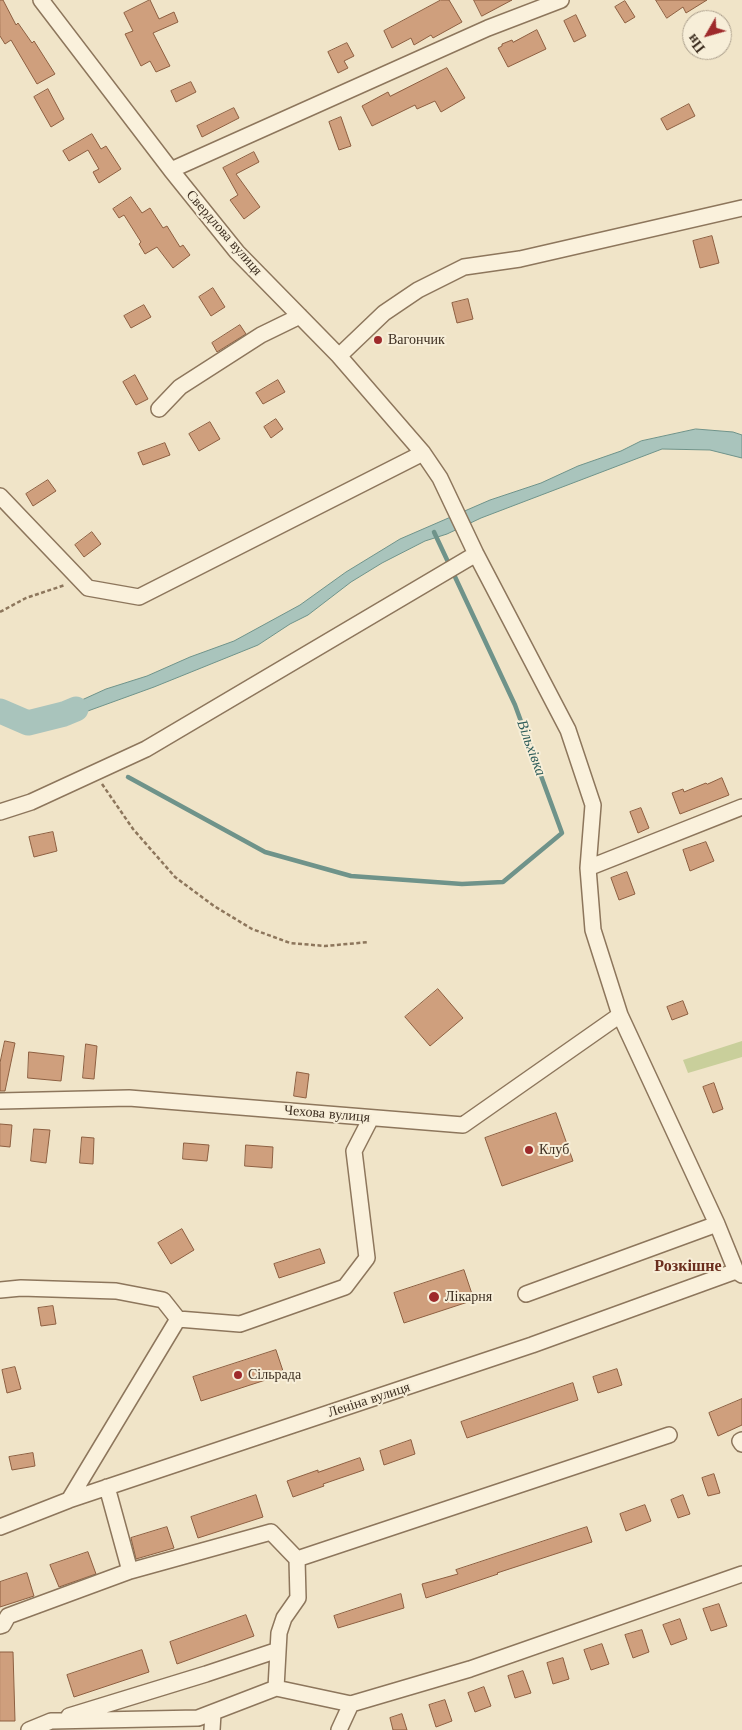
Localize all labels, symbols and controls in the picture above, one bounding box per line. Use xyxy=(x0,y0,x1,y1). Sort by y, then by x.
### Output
north arrow xyxy=(682,10,732,60)
text: Пн xyxy=(683,31,709,57)
street label: Свердлова вулиця xyxy=(182,187,266,279)
place label: Вагончик xyxy=(388,332,445,348)
marker: Вагончик xyxy=(372,334,384,346)
water label: Вільхівка xyxy=(513,718,549,778)
street label: Чехова вулиця xyxy=(283,1102,371,1126)
place label: Клуб xyxy=(539,1142,569,1158)
marker: Клуб xyxy=(523,1144,535,1156)
district label: Розкішне xyxy=(654,1256,722,1276)
place label: Лікарня xyxy=(445,1289,492,1305)
marker: Лікарня xyxy=(427,1290,441,1304)
place label: Сільрада xyxy=(248,1367,301,1383)
marker: Сільрада xyxy=(232,1369,244,1381)
street label: Леніна вулиця xyxy=(326,1379,412,1421)

